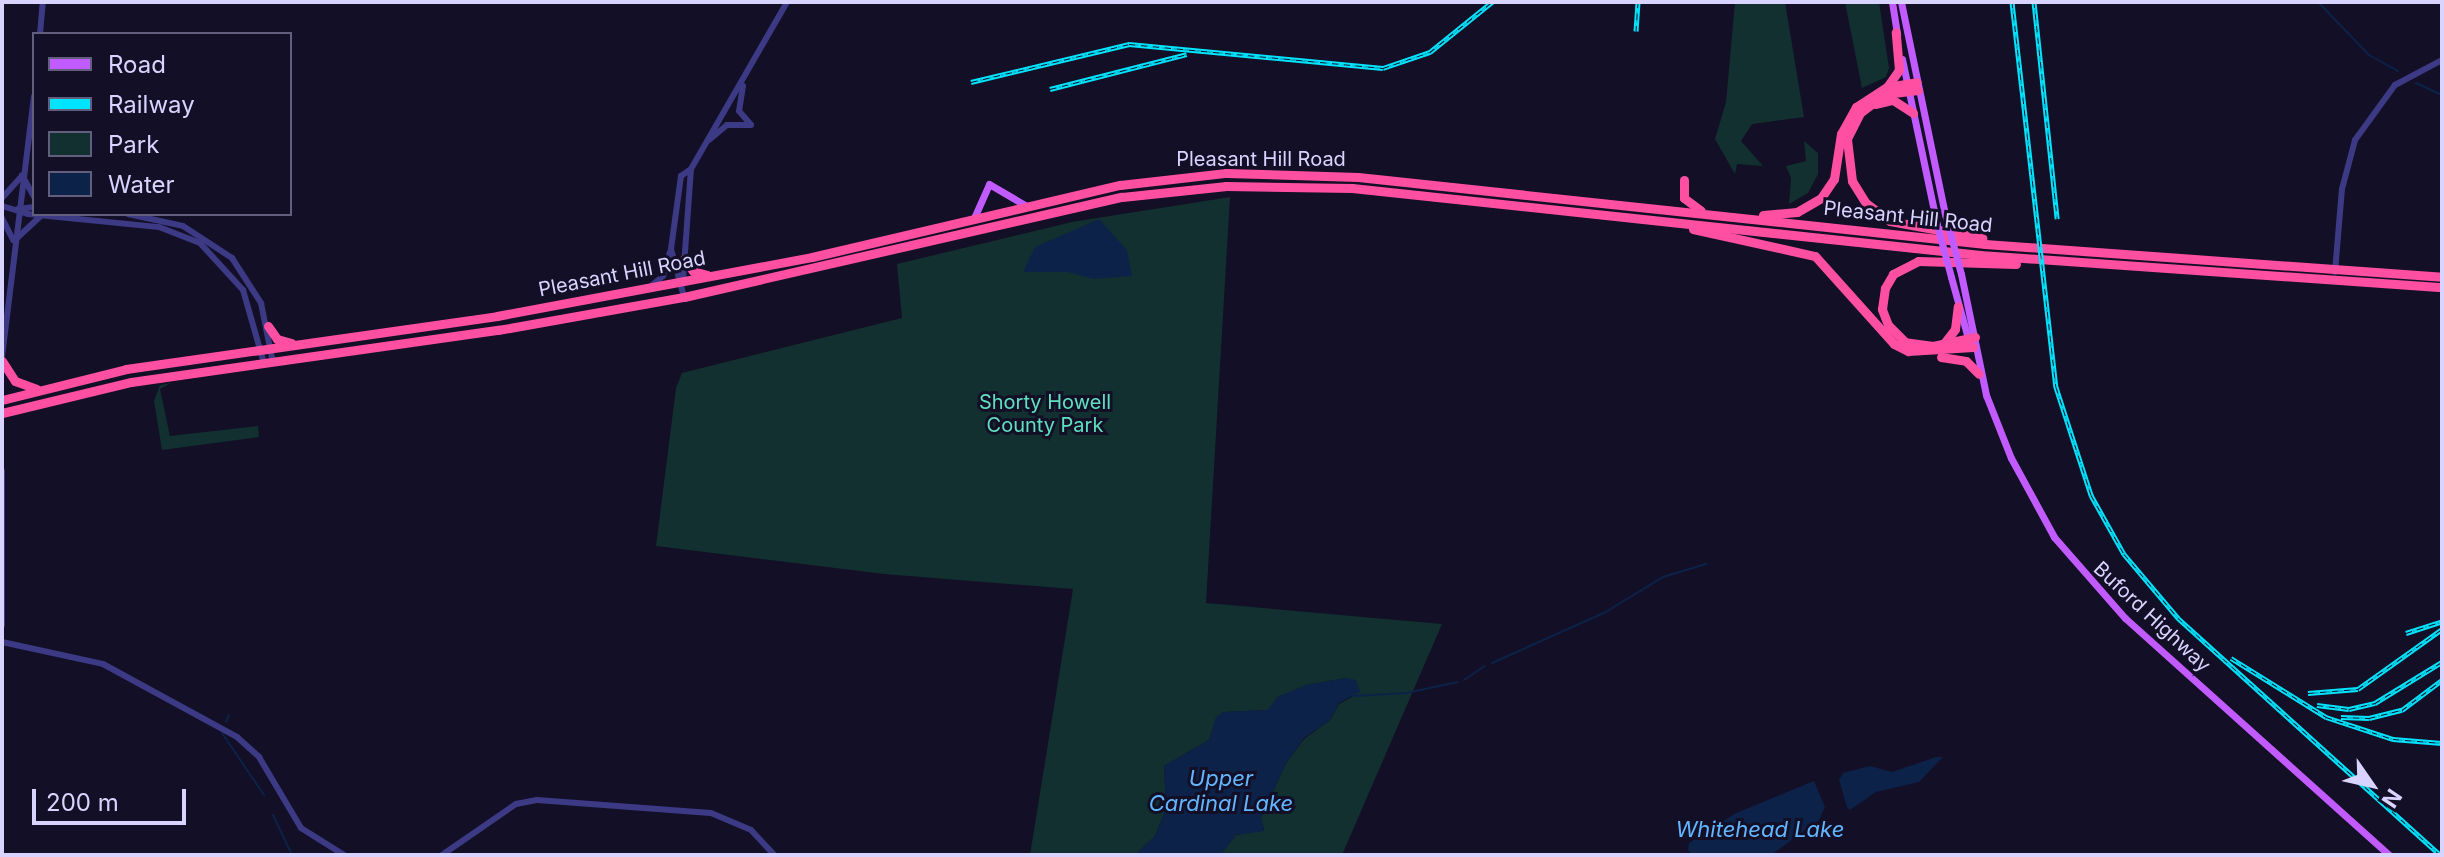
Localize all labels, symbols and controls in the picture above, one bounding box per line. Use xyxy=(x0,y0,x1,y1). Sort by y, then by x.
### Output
legend xyxy=(32,32,292,216)
text: Road xyxy=(108,50,166,79)
text: Railway xyxy=(108,90,195,119)
text: Park xyxy=(108,130,159,159)
street label: Pleasant Hill Road xyxy=(1176,147,1346,171)
text: Water xyxy=(108,170,175,199)
street label: Pleasant Hill Road xyxy=(1822,196,1994,238)
street label: Pleasant Hill Road xyxy=(536,246,708,302)
park label: Shorty Howell County Park xyxy=(979,391,1111,438)
street label: Buford Highway xyxy=(2089,557,2215,677)
north arrow xyxy=(2332,745,2412,825)
water label: Upper Cardinal Lake xyxy=(1149,765,1293,816)
scale bar xyxy=(36,773,190,823)
text: N xyxy=(2376,784,2407,813)
text: 200 m xyxy=(46,788,119,817)
water label: Whitehead Lake xyxy=(1676,817,1844,843)

